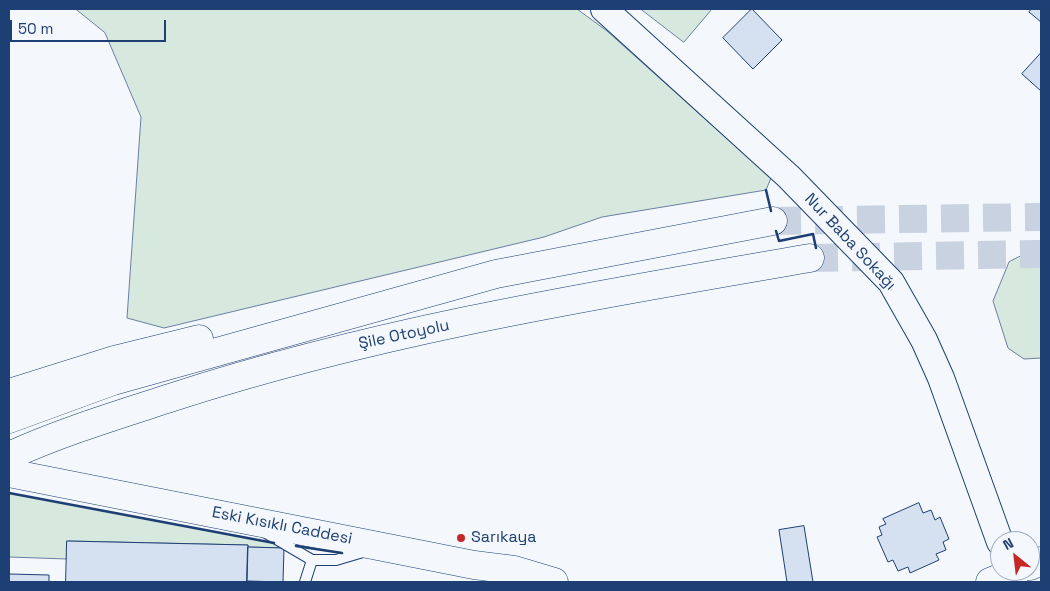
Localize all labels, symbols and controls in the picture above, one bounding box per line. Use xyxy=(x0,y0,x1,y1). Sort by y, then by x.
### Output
scale bar xyxy=(12,10,169,42)
text: 50 m xyxy=(18,19,53,38)
street label: Nur Baba Sokağı xyxy=(800,190,900,294)
street label: Şile Otoyolu xyxy=(357,316,451,354)
street label: Eski Kısıklı Caddesi xyxy=(210,503,354,549)
place label: Sarıkaya xyxy=(471,528,536,548)
north arrow xyxy=(990,531,1040,581)
marker: Sarıkaya xyxy=(455,532,467,544)
text: N xyxy=(1000,534,1017,554)

